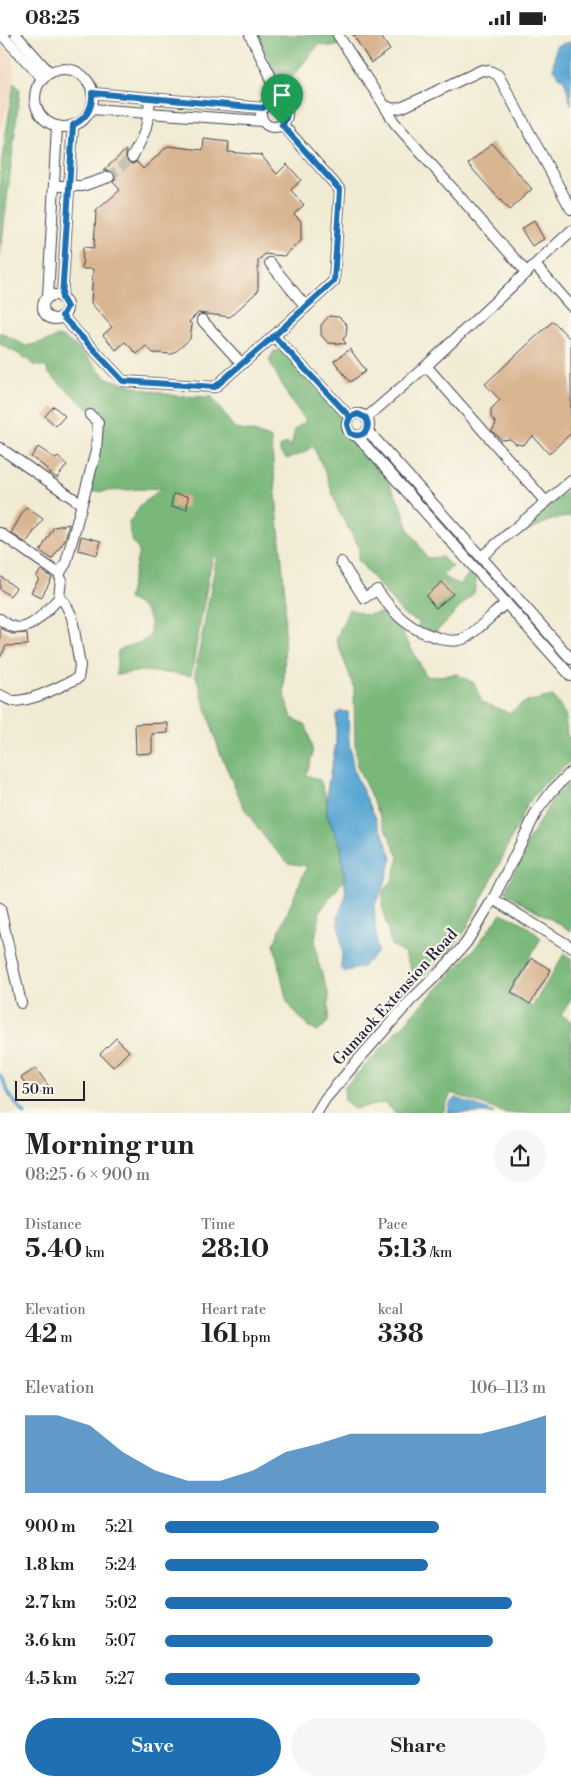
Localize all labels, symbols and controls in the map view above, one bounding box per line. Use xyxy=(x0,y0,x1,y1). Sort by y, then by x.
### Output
text: 08:25 xyxy=(25,6,80,30)
pin xyxy=(261,74,303,125)
icon: arrive xyxy=(268,81,296,109)
street label: Gumaok Extension Road xyxy=(328,924,462,1070)
scale bar xyxy=(15,1079,85,1102)
text: 50 m xyxy=(22,1081,54,1099)
text: Morning run xyxy=(25,1128,194,1163)
button: share xyxy=(494,1130,546,1182)
text: 08:25 · 6 × 900 m xyxy=(25,1165,150,1185)
text: Distance xyxy=(25,1216,82,1234)
text: Time xyxy=(201,1216,235,1234)
text: Pace xyxy=(378,1216,408,1234)
text: 5.40 xyxy=(25,1234,82,1265)
text: 28:10 xyxy=(201,1234,269,1265)
text: 5:13 xyxy=(378,1234,427,1265)
text: km xyxy=(82,1244,105,1262)
text: /km xyxy=(427,1244,452,1262)
text: Elevation xyxy=(25,1301,86,1319)
text: Heart rate xyxy=(201,1301,266,1319)
text: kcal xyxy=(378,1301,403,1319)
text: 42 xyxy=(25,1319,57,1350)
text: 161 xyxy=(201,1319,239,1350)
text: 338 xyxy=(378,1319,424,1350)
text: m xyxy=(57,1329,73,1347)
text: bpm xyxy=(239,1329,271,1347)
text: Elevation xyxy=(25,1378,94,1398)
text: 106–113 m xyxy=(470,1378,546,1398)
text: 900 m xyxy=(25,1517,75,1537)
text: 5:21 xyxy=(105,1517,134,1537)
text: 1.8 km xyxy=(25,1555,74,1575)
text: 5:24 xyxy=(105,1555,136,1575)
text: 2.7 km xyxy=(25,1593,76,1613)
text: 5:02 xyxy=(105,1593,137,1613)
text: 3.6 km xyxy=(25,1631,76,1651)
text: 5:07 xyxy=(105,1631,136,1651)
text: 4.5 km xyxy=(25,1669,77,1689)
text: 5:27 xyxy=(105,1669,135,1689)
button: Save xyxy=(25,1718,281,1776)
button: Share xyxy=(291,1718,546,1776)

